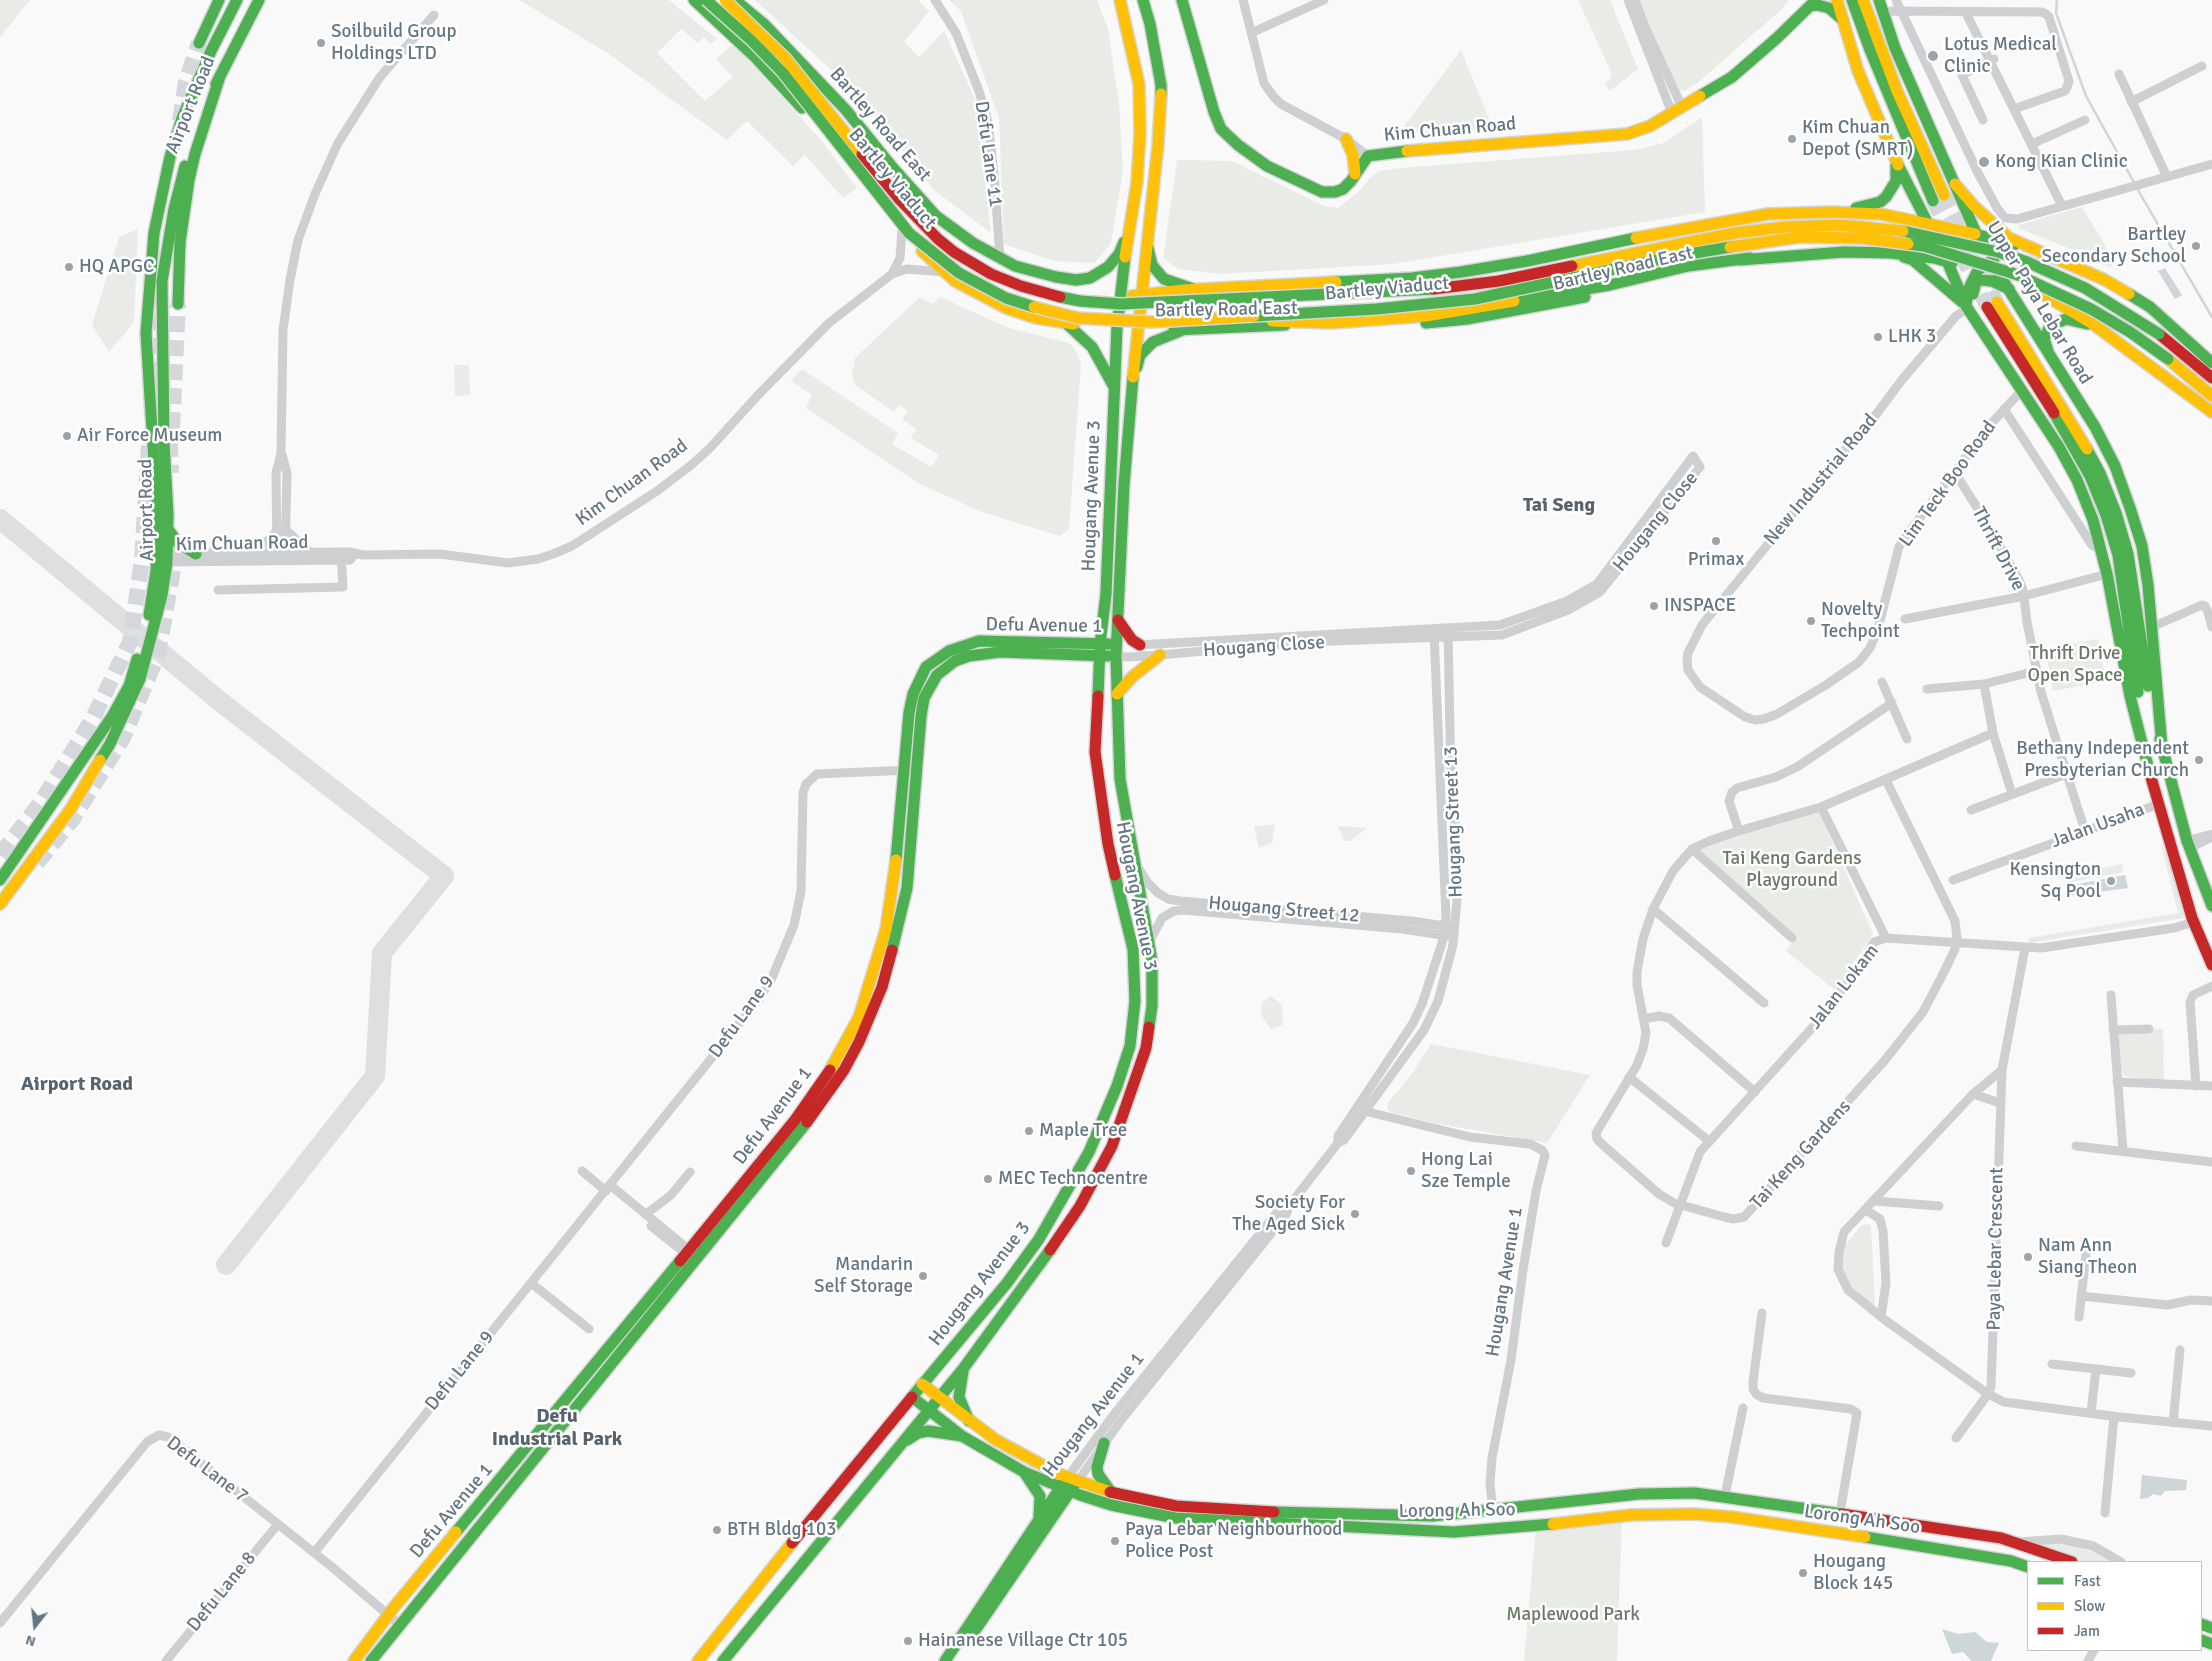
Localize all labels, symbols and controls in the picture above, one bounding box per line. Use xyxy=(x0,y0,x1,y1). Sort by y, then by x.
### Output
place label: Soilbuild Group Holdings LTD xyxy=(331,21,457,65)
place label: Lotus Medical Clinic xyxy=(1944,34,2057,78)
marker: Soilbuild Group Holdings LTD xyxy=(315,37,327,49)
marker: Lotus Medical Clinic xyxy=(1926,49,1940,63)
street label: Airport Road xyxy=(161,53,221,157)
street label: Bartley Road East xyxy=(825,64,935,186)
street label: Defu Lane 11 xyxy=(969,100,1007,208)
street label: Kim Chuan Road xyxy=(1383,113,1517,147)
place label: Kim Chuan Depot (SMRT) xyxy=(1802,117,1913,161)
street label: Bartley Viaduct xyxy=(843,124,941,234)
marker: Kim Chuan Depot (SMRT) xyxy=(1786,133,1798,145)
place label: Kong Kian Clinic xyxy=(1995,151,2128,173)
marker: Kong Kian Clinic xyxy=(1977,155,1991,169)
street label: Upper Paya Lebar Road xyxy=(1981,217,2097,389)
place label: Bartley Secondary School xyxy=(2041,224,2186,268)
marker: Bartley Secondary School xyxy=(2190,240,2202,252)
street label: Bartley Road East xyxy=(1551,242,1695,296)
place label: HQ APGC xyxy=(79,256,154,278)
marker: HQ APGC xyxy=(63,261,75,273)
street label: Bartley Viaduct xyxy=(1324,272,1450,306)
street label: Bartley Road East xyxy=(1154,297,1298,323)
place label: LHK 3 xyxy=(1888,326,1936,348)
marker: LHK 3 xyxy=(1872,331,1884,343)
street label: New Industrial Road xyxy=(1760,410,1882,550)
street label: Lim Teck Boo Road xyxy=(1895,417,2001,551)
street label: Hougang Avenue 3 xyxy=(1078,420,1106,572)
place label: Air Force Museum xyxy=(77,425,222,447)
marker: Air Force Museum xyxy=(61,430,73,442)
street label: Kim Chuan Road xyxy=(572,435,692,531)
street label: Airport Road xyxy=(135,459,159,561)
street label: Hougang Close xyxy=(1609,467,1703,577)
district label: Tai Seng xyxy=(1523,494,1595,518)
street label: Thrift Drive xyxy=(1967,503,2029,595)
street label: Kim Chuan Road xyxy=(175,531,309,557)
marker: Primax xyxy=(1710,535,1722,547)
place label: Primax xyxy=(1688,549,1744,571)
place label: INSPACE xyxy=(1664,595,1736,617)
place label: Novelty Techpoint xyxy=(1821,599,1900,643)
marker: INSPACE xyxy=(1648,600,1660,612)
street label: Defu Avenue 1 xyxy=(985,614,1103,638)
marker: Novelty Techpoint xyxy=(1805,615,1817,627)
street label: Hougang Close xyxy=(1202,631,1326,663)
park label: Thrift Drive Open Space xyxy=(2027,643,2123,687)
place label: Bethany Independent Presbyterian Church xyxy=(2016,738,2189,782)
street label: Hougang Street 13 xyxy=(1440,746,1468,898)
marker: Bethany Independent Presbyterian Church xyxy=(2193,754,2205,766)
street label: Jalan Usaha xyxy=(2048,799,2148,853)
street label: Hougang Avenue 3 xyxy=(1110,820,1162,972)
park label: Tai Keng Gardens Playground xyxy=(1723,848,1861,892)
place label: Kensington Sq Pool xyxy=(2010,859,2101,903)
marker: Kensington Sq Pool xyxy=(2105,875,2117,887)
street label: Hougang Street 12 xyxy=(1208,892,1360,928)
street label: Jalan Lokam xyxy=(1804,940,1884,1034)
street label: Defu Lane 9 xyxy=(704,971,780,1063)
street label: Defu Avenue 1 xyxy=(729,1063,817,1169)
district label: Airport Road xyxy=(21,1073,133,1097)
street label: Tai Keng Gardens xyxy=(1746,1096,1856,1214)
place label: Maple Tree xyxy=(1039,1120,1127,1142)
marker: Maple Tree xyxy=(1023,1125,1035,1137)
place label: Hong Lai Sze Temple xyxy=(1421,1149,1511,1193)
marker: Hong Lai Sze Temple xyxy=(1405,1165,1417,1177)
street label: Paya Lebar Crescent xyxy=(1983,1167,2009,1331)
place label: MEC Technocentre xyxy=(998,1168,1148,1190)
marker: MEC Technocentre xyxy=(982,1173,994,1185)
place label: Society For The Aged Sick xyxy=(1232,1192,1345,1236)
street label: Hougang Avenue 1 xyxy=(1482,1206,1528,1358)
marker: Society For The Aged Sick xyxy=(1349,1208,1361,1220)
street label: Hougang Avenue 3 xyxy=(924,1217,1036,1351)
place label: Nam Ann Siang Theon xyxy=(2038,1235,2137,1279)
marker: Nam Ann Siang Theon xyxy=(2022,1251,2034,1263)
place label: Mandarin Self Storage xyxy=(814,1254,913,1298)
marker: Mandarin Self Storage xyxy=(917,1270,929,1282)
street label: Defu Lane 9 xyxy=(421,1326,499,1416)
street label: Hougang Avenue 1 xyxy=(1038,1348,1150,1482)
district label: Defu Industrial Park xyxy=(492,1405,622,1452)
street label: Defu Lane 7 xyxy=(162,1432,252,1508)
street label: Defu Avenue 1 xyxy=(406,1459,498,1563)
street label: Lorong Ah Soo xyxy=(1398,1499,1516,1523)
street label: Lorong Ah Soo xyxy=(1803,1501,1921,1539)
place label: BTH Bldg 103 xyxy=(727,1519,836,1541)
place label: Paya Lebar Neighbourhood Police Post xyxy=(1125,1519,1342,1563)
marker: BTH Bldg 103 xyxy=(711,1524,723,1536)
marker: Paya Lebar Neighbourhood Police Post xyxy=(1109,1535,1121,1547)
street label: Defu Lane 8 xyxy=(183,1547,261,1637)
place label: Hougang Block 145 xyxy=(1813,1551,1893,1595)
legend xyxy=(2027,1561,2202,1651)
marker: Hougang Block 145 xyxy=(1797,1567,1809,1579)
text: Fast xyxy=(2074,1572,2101,1590)
text: Slow xyxy=(2074,1597,2105,1615)
north arrow xyxy=(10,1601,60,1651)
park label: Maplewood Park xyxy=(1506,1604,1640,1626)
text: Jam xyxy=(2074,1622,2100,1640)
place label: Hainanese Village Ctr 105 xyxy=(918,1630,1128,1652)
text: N xyxy=(24,1631,38,1650)
marker: Hainanese Village Ctr 105 xyxy=(902,1635,914,1647)

